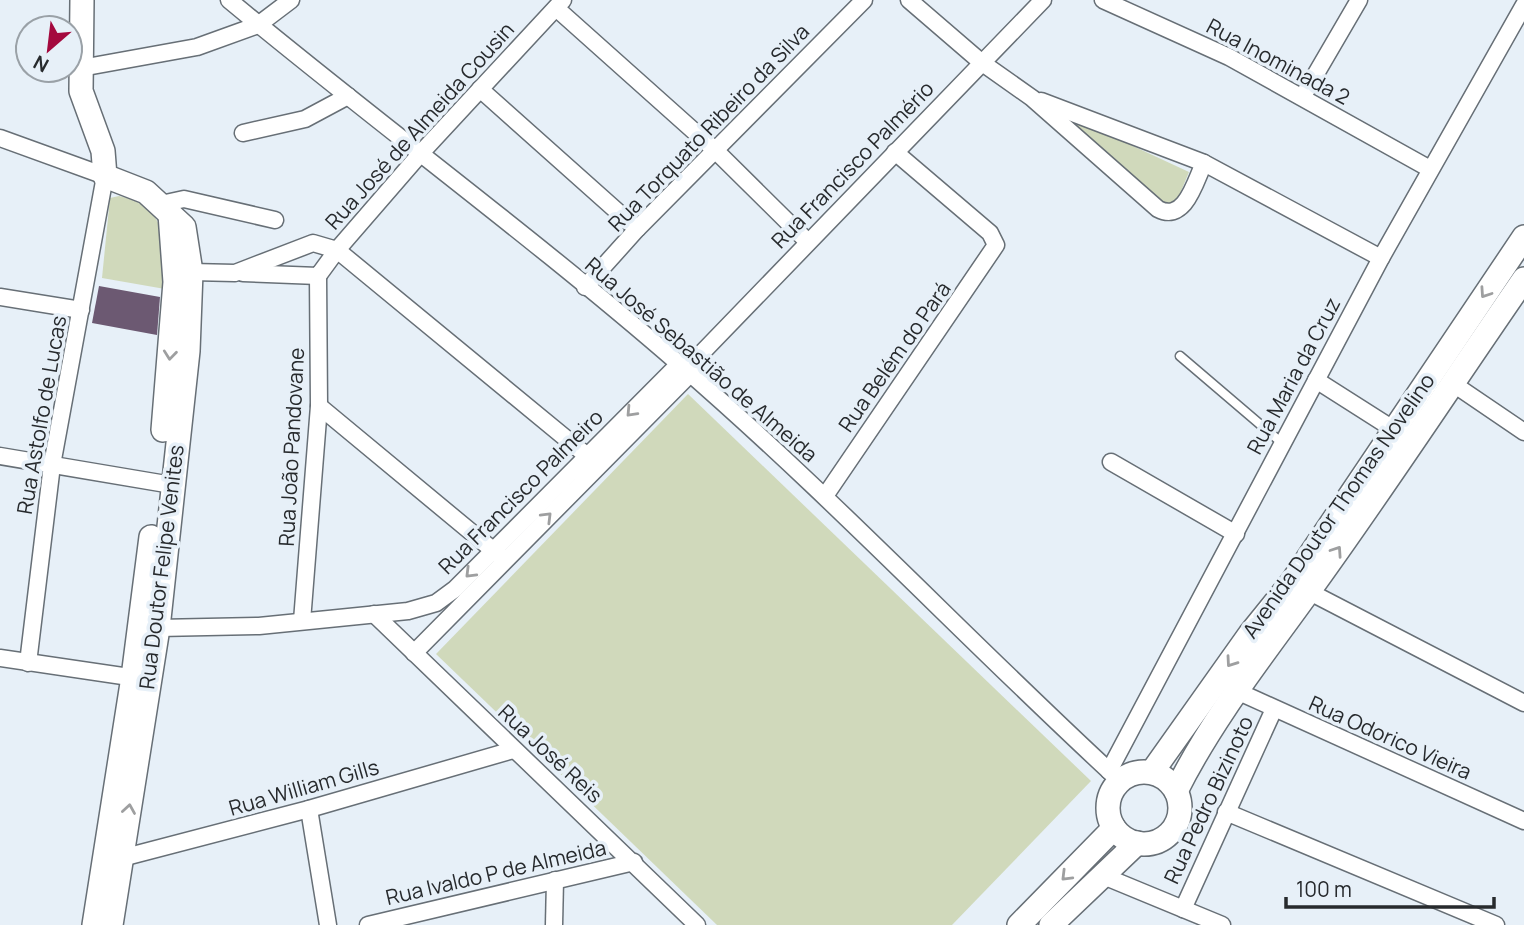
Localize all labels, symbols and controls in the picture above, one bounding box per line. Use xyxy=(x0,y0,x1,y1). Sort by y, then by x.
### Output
street label: Rua Inominada 2 xyxy=(1202,12,1355,111)
north arrow xyxy=(14,14,84,84)
street label: Rua José de Almeida Cousin xyxy=(319,16,520,235)
street label: Rua Torquato Ribeiro da Silva xyxy=(602,18,815,237)
text: N xyxy=(29,49,53,79)
street label: Rua Francisco Palmério xyxy=(765,75,940,254)
street label: Rua José Sebastião de Almeida xyxy=(580,251,824,468)
street label: Rua Belém do Pará xyxy=(832,276,957,437)
one-way arrow xyxy=(1481,285,1493,298)
street label: Rua Maria da Cruz xyxy=(1240,292,1346,459)
street label: Rua Astolfo de Lucas xyxy=(10,313,72,516)
street label: Rua João Pandovane xyxy=(272,347,310,547)
one-way arrow xyxy=(163,350,178,361)
street label: Avenida Doutor Thomas Novelino xyxy=(1236,367,1441,643)
street label: Rua Francisco Palmeiro xyxy=(432,403,609,580)
one-way arrow xyxy=(627,404,639,417)
street label: Rua Doutor Felipe Venites xyxy=(132,443,190,691)
one-way arrow xyxy=(539,512,552,525)
one-way arrow xyxy=(1329,546,1341,559)
one-way arrow xyxy=(466,565,479,578)
one-way arrow xyxy=(1227,654,1239,667)
street label: Rua Odorico Vieira xyxy=(1305,689,1476,786)
street label: Rua José Reis xyxy=(493,698,609,809)
street label: Rua Pedro Bizinoto xyxy=(1157,711,1259,888)
street label: Rua William Gills xyxy=(226,752,382,822)
one-way arrow xyxy=(121,803,136,815)
street label: Rua Ivaldo P de Almeida xyxy=(383,833,609,911)
scale bar xyxy=(1286,866,1494,910)
one-way arrow xyxy=(1061,867,1074,880)
text: 100 m xyxy=(1296,875,1352,903)

